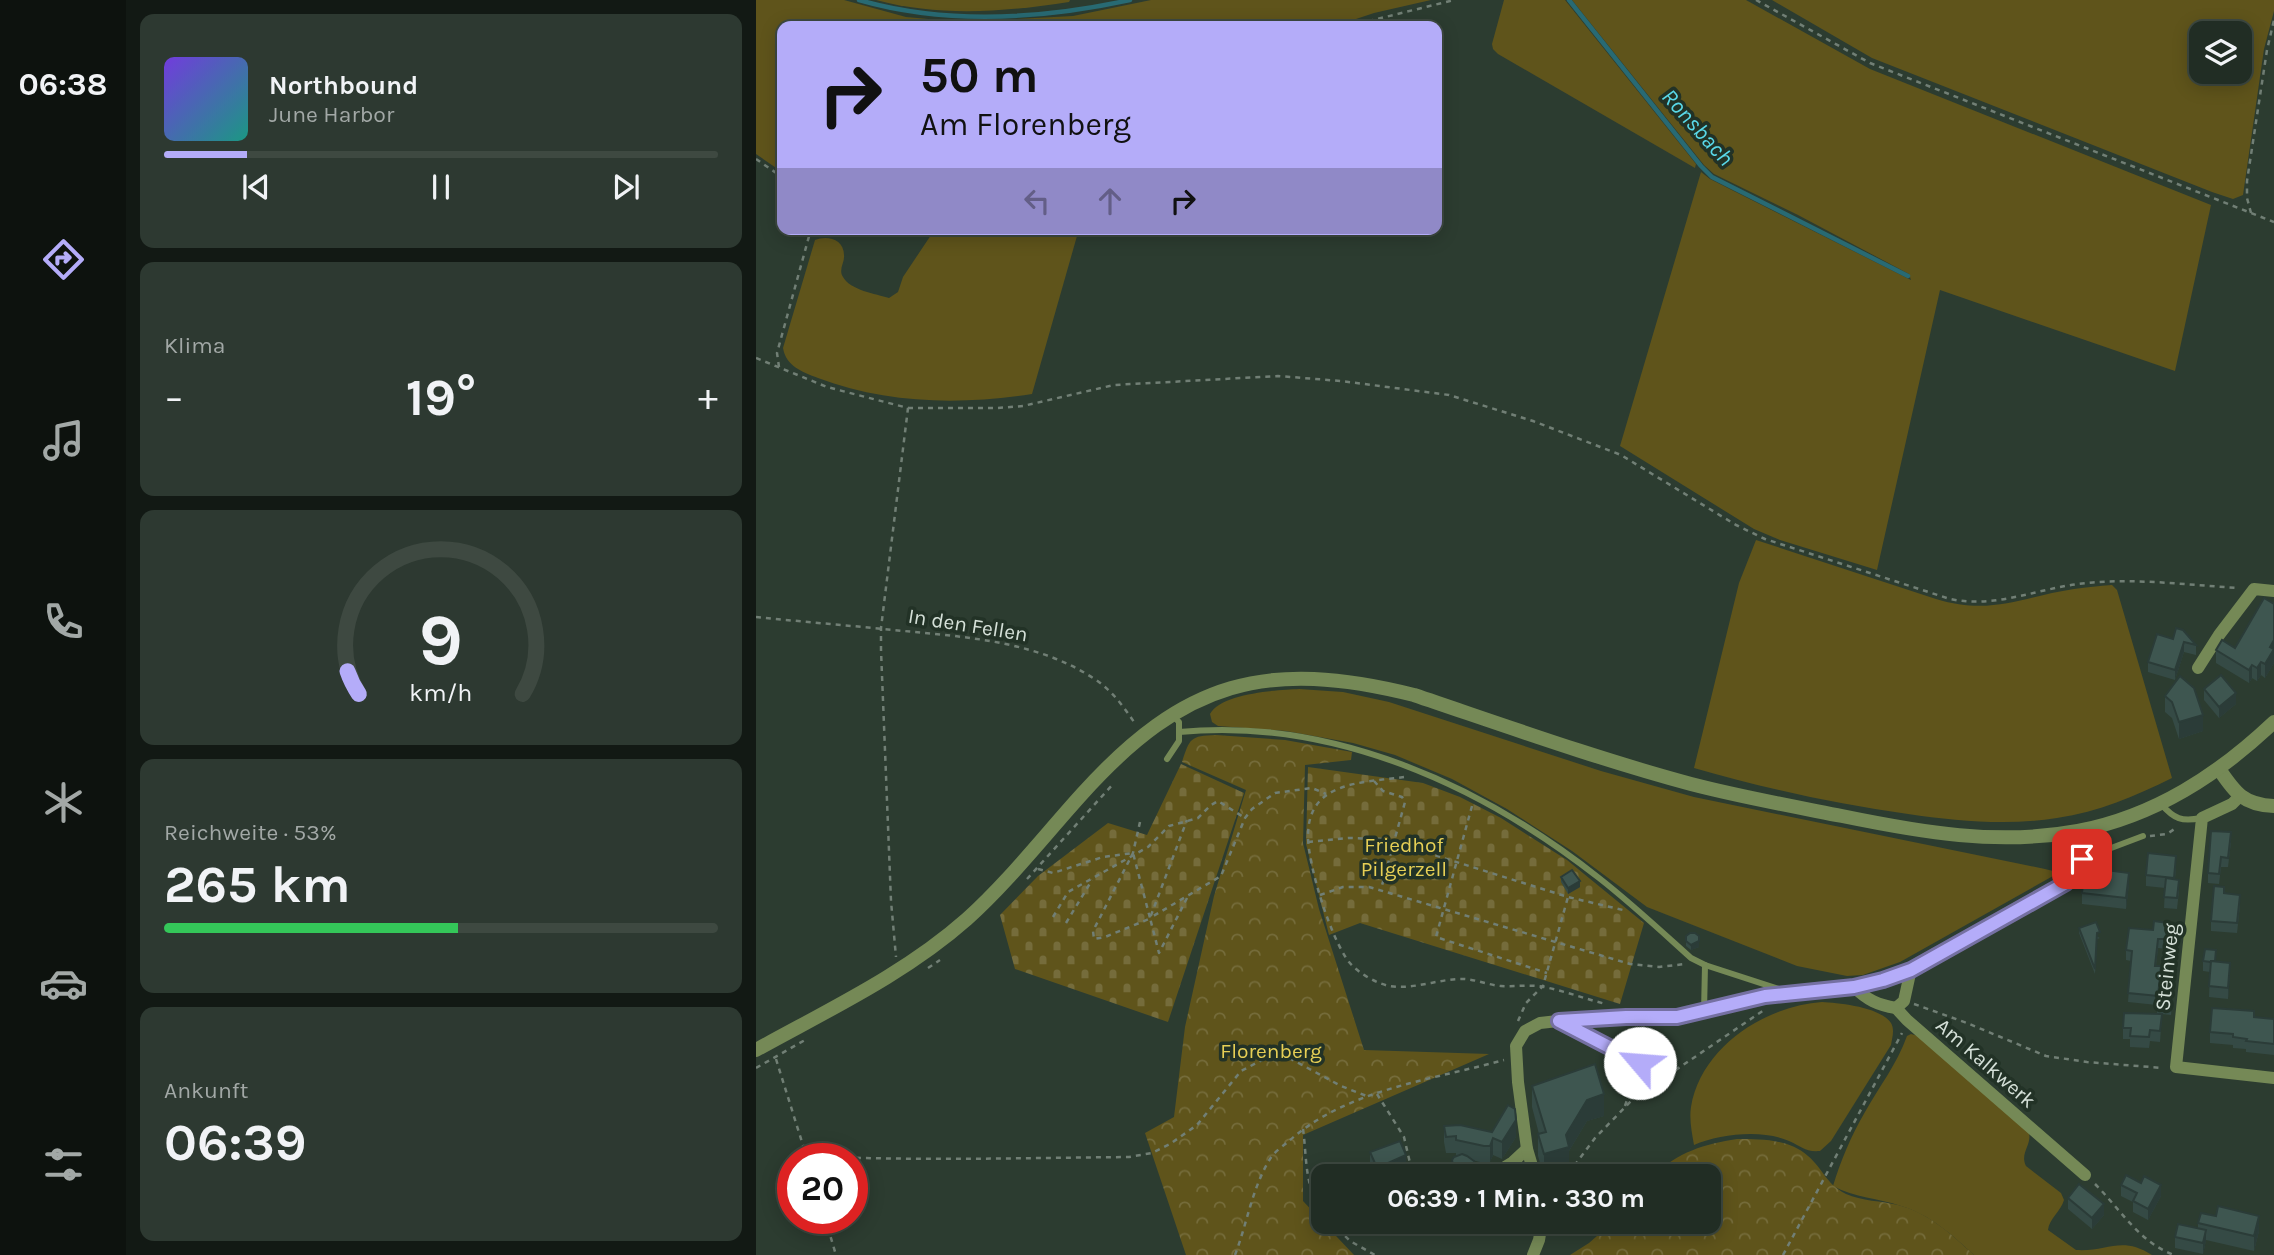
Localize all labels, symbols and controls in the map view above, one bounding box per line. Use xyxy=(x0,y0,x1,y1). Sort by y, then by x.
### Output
map controls xyxy=(2189,21,2252,84)
button: layers xyxy=(2189,21,2252,84)
text: 50 m xyxy=(920,47,1038,104)
icon: right xyxy=(805,49,896,140)
text: 06:38 xyxy=(19,66,107,103)
text: Northbound xyxy=(269,70,418,101)
water label: Ronsbach xyxy=(1656,83,1739,171)
text: June Harbor xyxy=(269,101,394,128)
text: Am Florenberg xyxy=(920,106,1131,143)
icon: previous xyxy=(237,168,275,206)
icon: pause xyxy=(422,168,460,206)
icon: next xyxy=(607,168,645,206)
icon: left xyxy=(1018,182,1056,220)
icon: ahead xyxy=(1091,182,1129,220)
icon: right xyxy=(1164,182,1202,220)
icon: directions xyxy=(39,235,88,284)
text: Klima xyxy=(164,332,225,359)
text: 19° xyxy=(406,367,476,428)
text: − xyxy=(164,375,184,420)
text: + xyxy=(698,375,718,420)
icon: music xyxy=(39,416,88,465)
icon: phone xyxy=(39,597,88,646)
text: 9 xyxy=(419,597,463,682)
street label: In den Fellen xyxy=(906,604,1030,646)
text: km/h xyxy=(409,677,473,706)
icon: climate xyxy=(39,778,88,827)
text: Reichweite · 53% xyxy=(164,819,337,846)
pin xyxy=(2052,829,2112,889)
park label: Friedhof Pilgerzell xyxy=(1361,833,1447,881)
icon: arrive xyxy=(2063,840,2101,878)
text: 265 km xyxy=(164,854,351,915)
street label: Steinweg xyxy=(2150,922,2184,1012)
icon: car xyxy=(39,959,88,1008)
street label: Am Kalkwerk xyxy=(1931,1013,2041,1113)
position arrow xyxy=(1603,1026,1677,1100)
park label: Florenberg xyxy=(1220,1039,1322,1063)
text: Ankunft xyxy=(164,1077,248,1104)
text: 06:39 xyxy=(164,1112,307,1173)
icon: filters xyxy=(39,1140,88,1189)
speed limit sign: 20 xyxy=(777,1143,868,1234)
text: 06:39 · 1 Min. · 330 m xyxy=(1387,1183,1645,1214)

